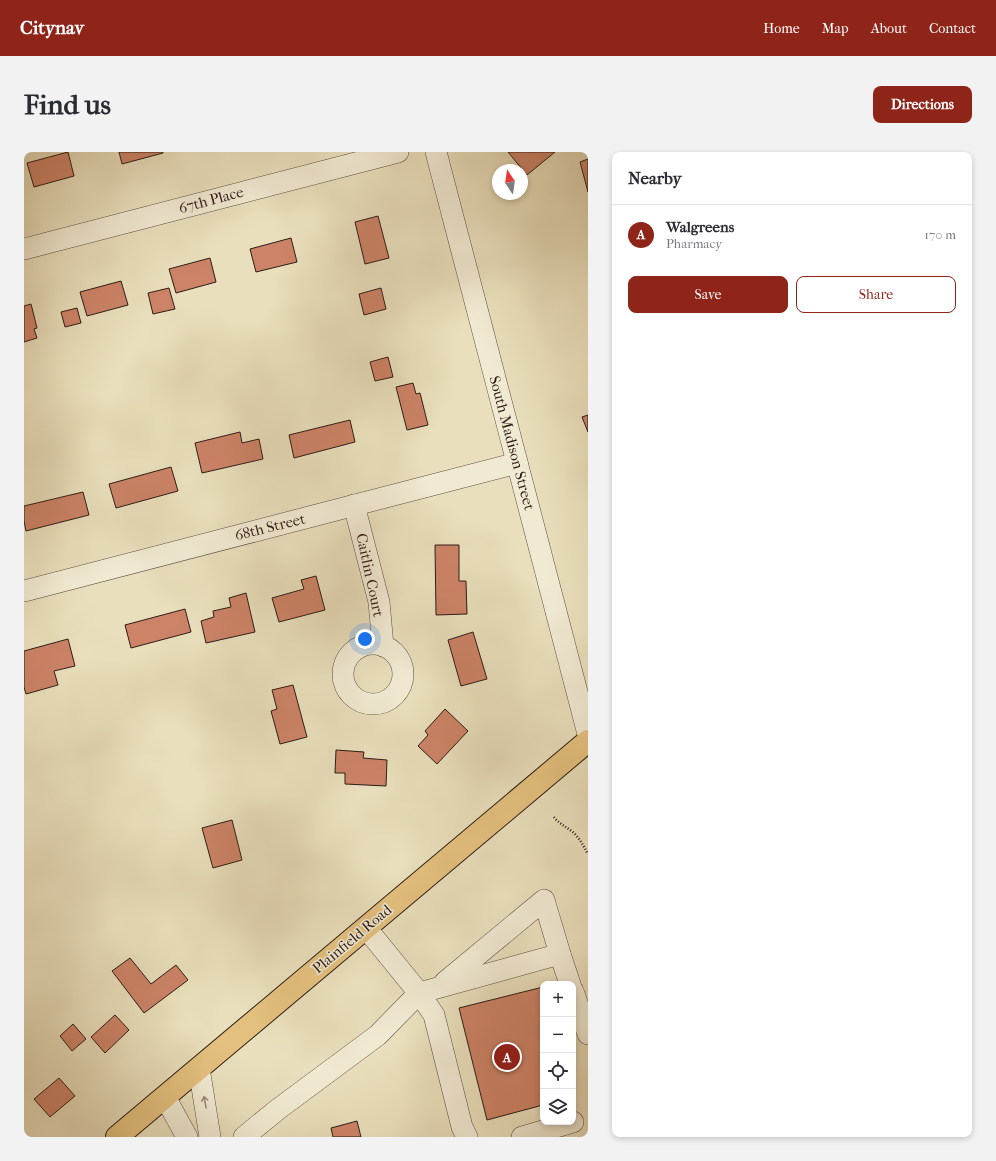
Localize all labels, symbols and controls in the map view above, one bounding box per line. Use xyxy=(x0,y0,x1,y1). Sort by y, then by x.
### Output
text: Citynav xyxy=(20,17,84,39)
text: Home xyxy=(763,20,800,37)
text: Map xyxy=(822,20,849,37)
text: About xyxy=(871,20,907,37)
text: Contact xyxy=(929,20,976,37)
button: Directions xyxy=(873,86,972,123)
text: Find us xyxy=(24,88,111,121)
north arrow xyxy=(492,164,528,200)
text: Nearby xyxy=(628,168,682,188)
street label: 67th Place xyxy=(177,183,246,217)
text: Walgreens xyxy=(666,218,734,236)
text: A xyxy=(637,227,645,242)
text: 170 m xyxy=(924,227,956,242)
text: Pharmacy xyxy=(666,236,722,251)
button: Save xyxy=(628,276,788,313)
button: Share xyxy=(796,276,956,313)
street label: South Madison Street xyxy=(485,374,539,513)
street label: 68th Street xyxy=(233,509,308,544)
street label: Caitlin Court xyxy=(352,532,388,619)
your location xyxy=(355,629,375,649)
street label: Plainfield Road xyxy=(309,900,396,977)
map controls xyxy=(540,981,576,1125)
button: + xyxy=(540,981,576,1017)
button: − xyxy=(540,1017,576,1053)
pin: A xyxy=(494,1042,520,1072)
button: locate xyxy=(540,1053,576,1089)
button: layers xyxy=(540,1089,576,1125)
one-way arrow xyxy=(201,1096,209,1109)

